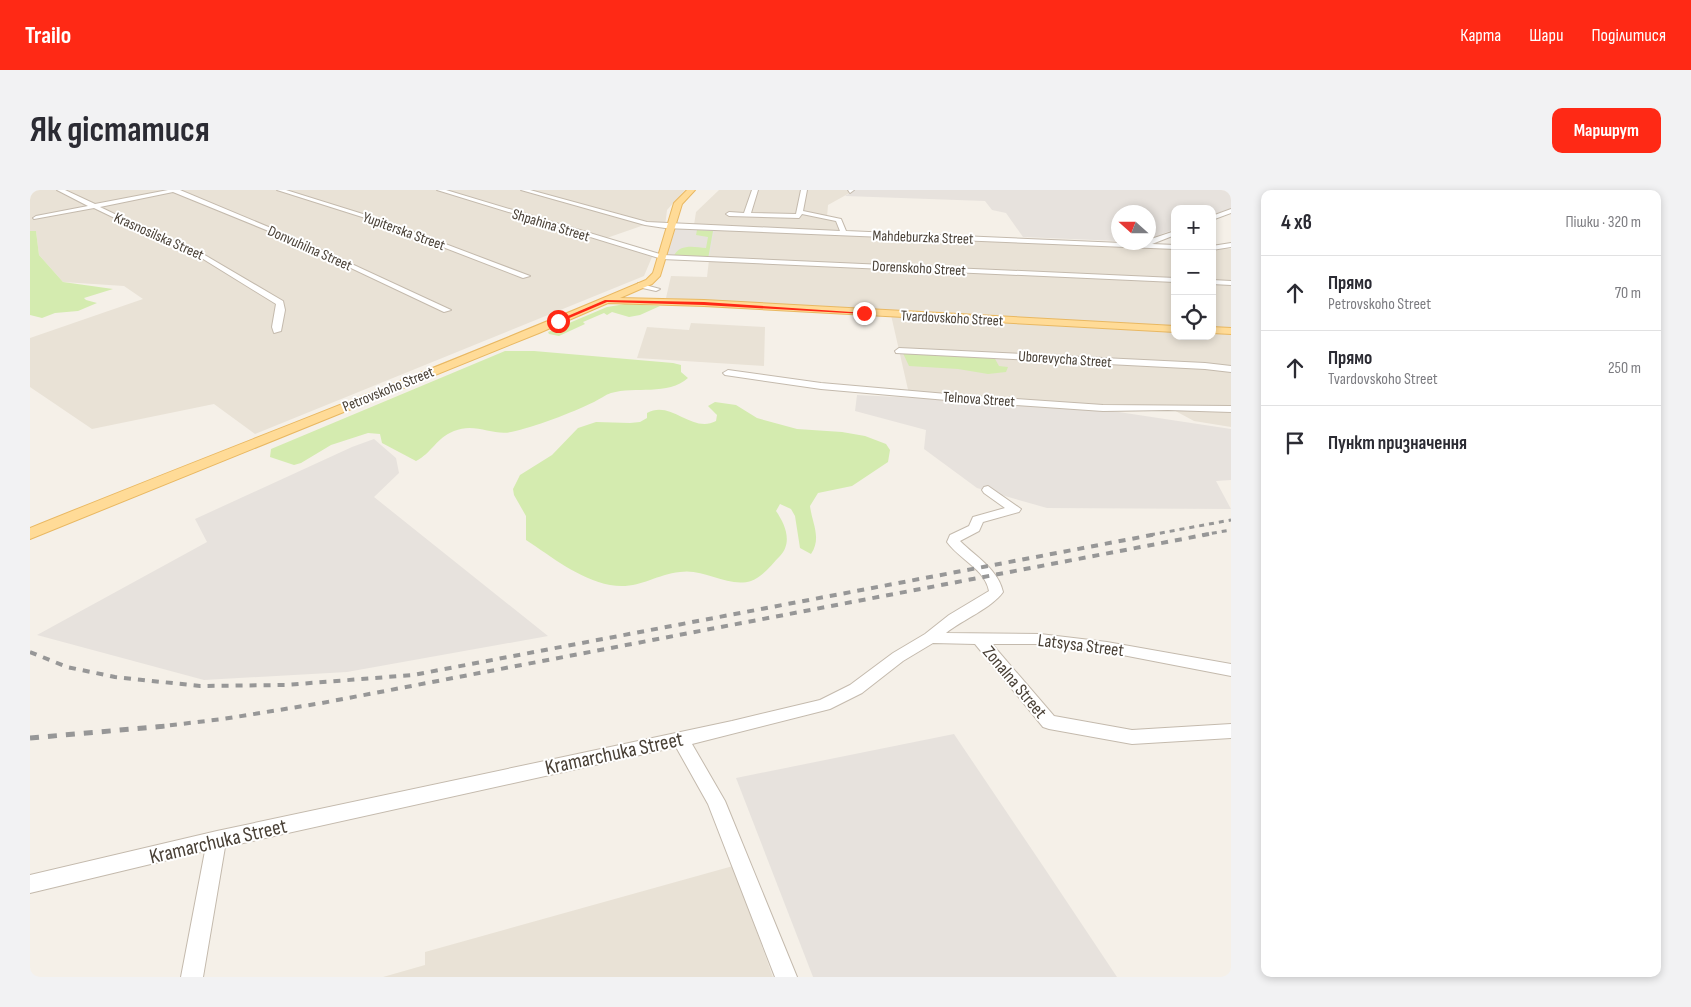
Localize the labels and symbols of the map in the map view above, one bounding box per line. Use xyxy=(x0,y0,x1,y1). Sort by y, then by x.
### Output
street label: Shpahina Street xyxy=(510,205,592,246)
north arrow xyxy=(1111,205,1156,250)
street label: Krasnosilska Street xyxy=(111,208,207,265)
street label: Yupiterska Street xyxy=(360,208,448,255)
street label: Donvuhilna Street xyxy=(265,221,355,276)
street label: Mahdeburzka Street xyxy=(872,226,974,249)
street label: Dorenskoho Street xyxy=(872,257,967,280)
route end xyxy=(853,302,876,325)
street label: Tvardovskoho Street xyxy=(900,306,1004,331)
route start xyxy=(547,310,570,333)
street label: Uborevycha Street xyxy=(1018,347,1113,372)
street label: Petrovskoho Street xyxy=(340,362,437,416)
street label: Telnova Street xyxy=(942,388,1016,412)
street label: Latsysa Street xyxy=(1037,630,1126,661)
street label: Zonalna Street xyxy=(978,642,1051,723)
street label: Kramarchuka Street xyxy=(543,727,685,780)
street label: Kramarchuka Street xyxy=(147,814,289,869)

